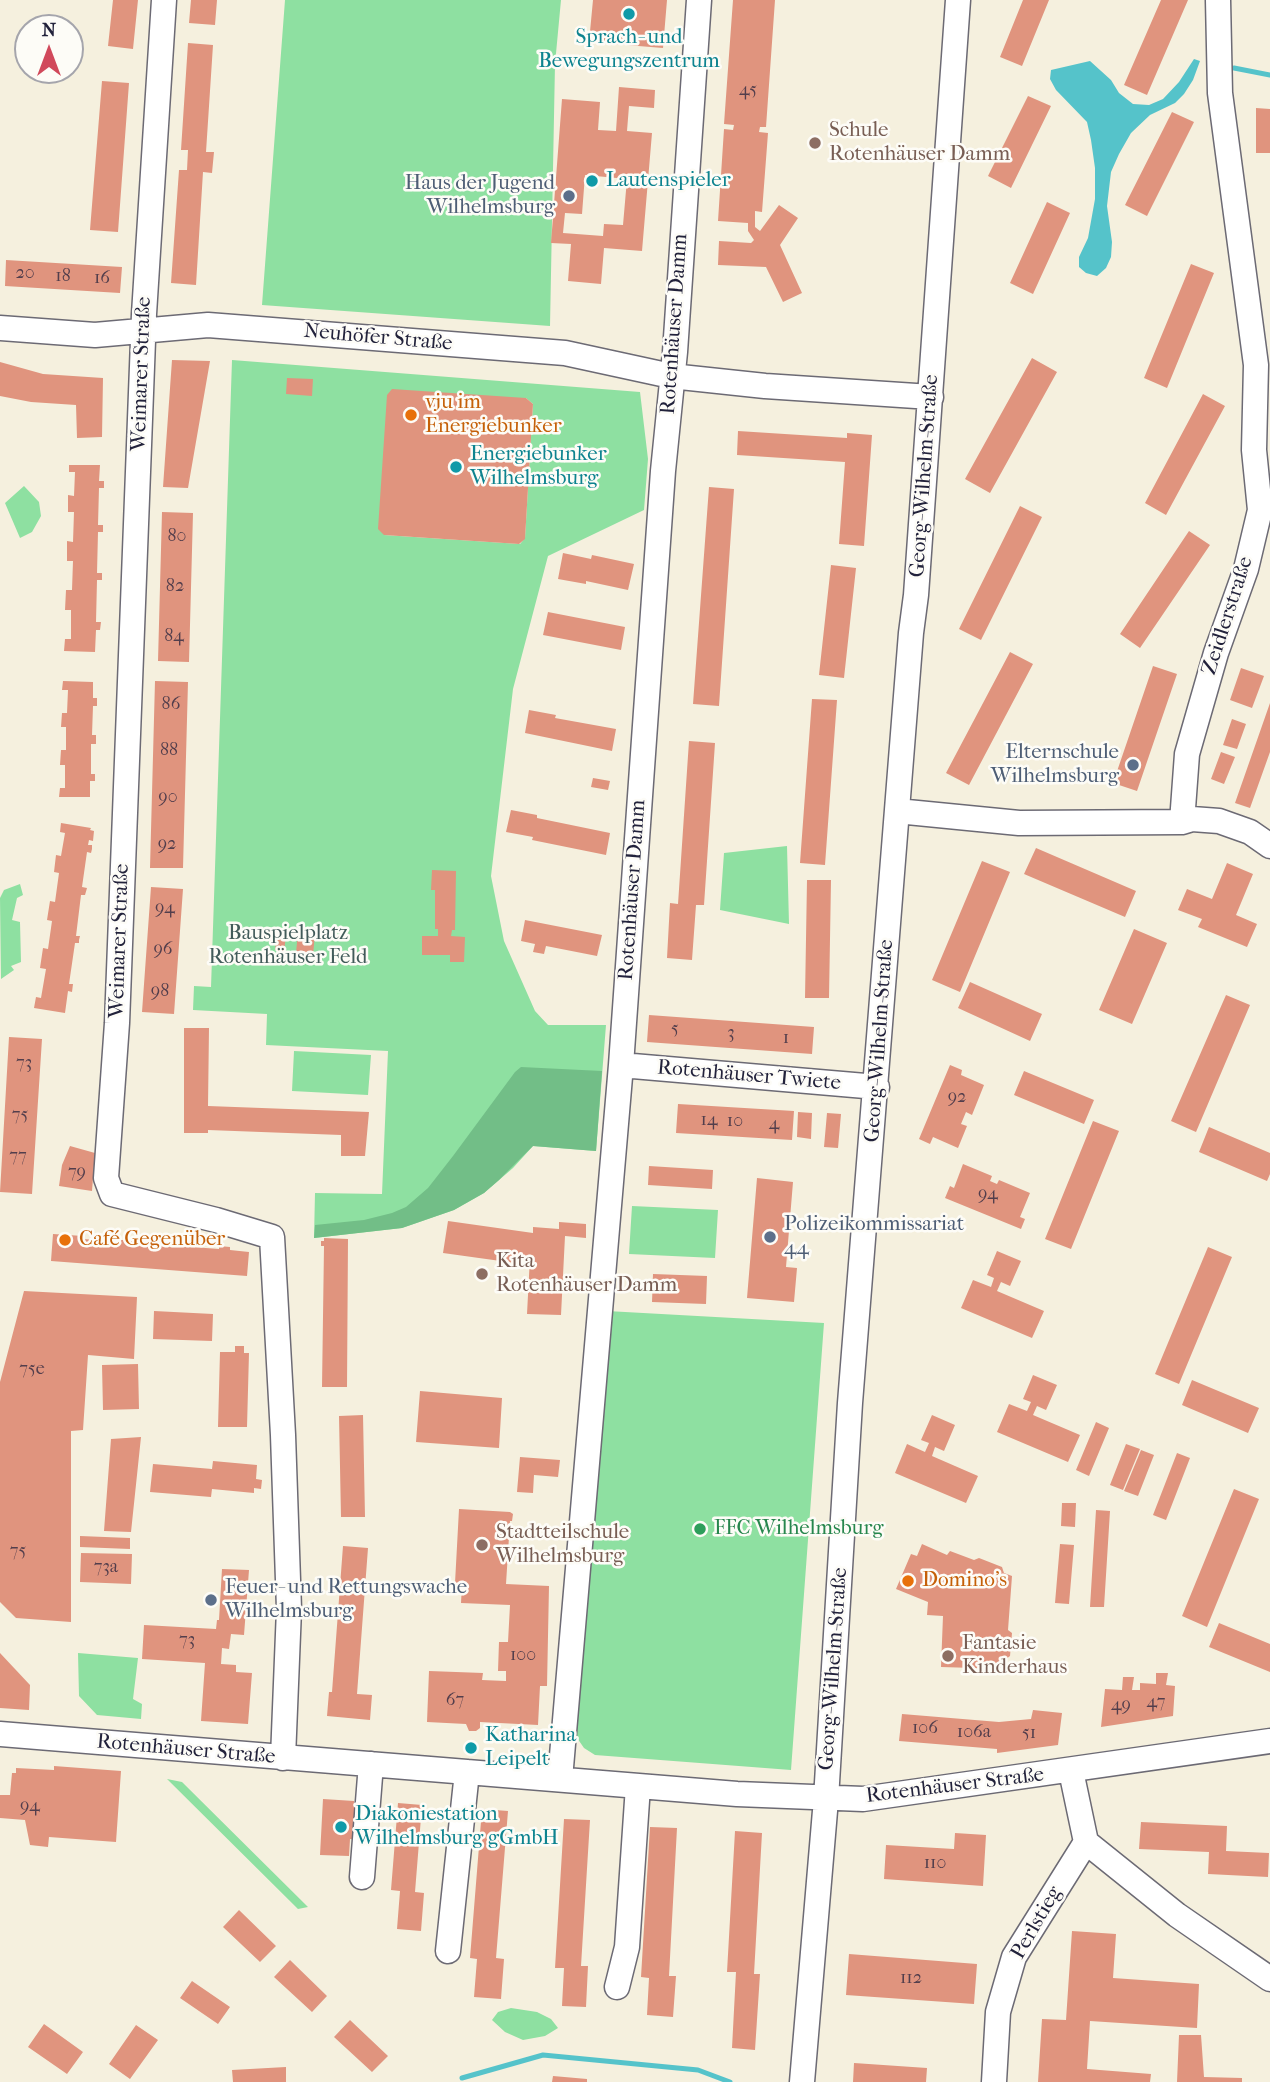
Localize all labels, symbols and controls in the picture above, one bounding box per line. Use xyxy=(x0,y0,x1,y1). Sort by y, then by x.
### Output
marker: Sprach- und Bewegungszentrum xyxy=(621,6,637,22)
north arrow xyxy=(14,14,84,84)
text: N xyxy=(42,19,56,41)
place label: Sprach- und Bewegungszentrum xyxy=(538,25,720,75)
house number: 45 xyxy=(739,80,757,102)
place label: Schule Rotenhäuser Damm xyxy=(829,118,1010,168)
marker: Schule Rotenhäuser Damm xyxy=(807,135,823,151)
place label: Lautenspieler xyxy=(606,168,731,194)
place label: Haus der Jugend Wilhelmsburg xyxy=(405,171,555,221)
marker: Lautenspieler xyxy=(584,173,600,189)
marker: Haus der Jugend Wilhelmsburg xyxy=(561,188,577,204)
street label: Rotenhäuser Damm xyxy=(656,233,694,415)
house number: 20 xyxy=(15,263,35,285)
house number: 18 xyxy=(55,266,71,288)
house number: 16 xyxy=(94,268,110,290)
street label: Weimarer Straße xyxy=(127,296,157,452)
street label: Neuhöfer Straße xyxy=(303,319,453,357)
street label: Georg-Wilhelm-Straße xyxy=(905,374,945,578)
place label: vju im Energiebunker xyxy=(425,390,562,440)
marker: vju im Energiebunker xyxy=(403,407,419,423)
place label: Energiebunker Wilhelmsburg xyxy=(470,442,607,492)
marker: Energiebunker Wilhelmsburg xyxy=(448,459,464,475)
house number: 80 xyxy=(168,526,186,548)
street label: Zeidlerstraße xyxy=(1197,554,1259,678)
house number: 82 xyxy=(166,576,184,598)
house number: 84 xyxy=(164,626,184,648)
house number: 86 xyxy=(162,694,180,716)
house number: 88 xyxy=(160,740,178,762)
place label: Elternschule Wilhelmsburg xyxy=(991,740,1119,790)
marker: Elternschule Wilhelmsburg xyxy=(1125,757,1141,773)
house number: 90 xyxy=(158,787,178,809)
street label: Rotenhäuser Damm xyxy=(614,799,652,981)
house number: 92 xyxy=(158,834,176,856)
street label: Weimarer Straße xyxy=(105,863,135,1019)
house number: 94 xyxy=(155,898,175,920)
park label: Bauspielplatz Rotenhäuser Feld xyxy=(208,921,368,971)
house number: 96 xyxy=(153,939,173,961)
street label: Georg-Wilhelm-Straße xyxy=(860,939,900,1143)
house number: 98 xyxy=(151,981,169,1003)
house number: 5 xyxy=(671,1019,679,1041)
house number: 3 xyxy=(727,1023,735,1045)
house number: 1 xyxy=(783,1028,789,1050)
house number: 73 xyxy=(16,1053,32,1075)
street label: Rotenhäuser Twiete xyxy=(656,1055,842,1097)
house number: 92 xyxy=(948,1087,966,1109)
house number: 75 xyxy=(12,1105,28,1127)
house number: 14 xyxy=(700,1110,718,1132)
house number: 10 xyxy=(727,1111,743,1133)
house number: 4 xyxy=(769,1114,779,1136)
house number: 77 xyxy=(9,1146,27,1168)
house number: 79 xyxy=(68,1162,86,1184)
house number: 94 xyxy=(978,1184,998,1206)
place label: Polizeikommissariat 44 xyxy=(784,1212,964,1262)
place label: Café Gegenüber xyxy=(79,1227,225,1253)
marker: Polizeikommissariat 44 xyxy=(762,1229,778,1245)
marker: Café Gegenüber xyxy=(57,1232,73,1248)
place label: Kita Rotenhäuser Damm xyxy=(496,1249,677,1299)
marker: Kita Rotenhäuser Damm xyxy=(474,1266,490,1282)
house number: 75e xyxy=(19,1359,45,1381)
place label: FFC Wilhelmsburg xyxy=(714,1516,883,1542)
place label: Stadtteilschule Wilhelmsburg xyxy=(496,1520,629,1570)
marker: FFC Wilhelmsburg xyxy=(692,1521,708,1537)
marker: Stadtteilschule Wilhelmsburg xyxy=(474,1537,490,1553)
house number: 75 xyxy=(10,1541,26,1563)
house number: 73a xyxy=(94,1557,118,1579)
street label: Georg-Wilhelm-Straße xyxy=(814,1567,854,1771)
place label: Domino's xyxy=(922,1568,1007,1594)
marker: Domino's xyxy=(900,1573,916,1589)
place label: Feuer- und Rettungswache Wilhelmsburg xyxy=(225,1575,467,1625)
marker: Feuer- und Rettungswache Wilhelmsburg xyxy=(203,1592,219,1608)
house number: 73 xyxy=(179,1630,195,1652)
place label: Fantasie Kinderhaus xyxy=(962,1631,1067,1681)
house number: 100 xyxy=(510,1645,536,1667)
marker: Fantasie Kinderhaus xyxy=(940,1648,956,1664)
house number: 67 xyxy=(446,1690,464,1712)
house number: 47 xyxy=(1147,1692,1165,1714)
house number: 49 xyxy=(1111,1695,1131,1717)
house number: 106 xyxy=(912,1718,938,1740)
house number: 106a xyxy=(957,1722,991,1744)
place label: Katharina Leipelt xyxy=(485,1723,576,1773)
house number: 51 xyxy=(1022,1723,1036,1745)
street label: Rotenhäuser Straße xyxy=(96,1730,276,1770)
marker: Katharina Leipelt xyxy=(463,1740,479,1756)
street label: Rotenhäuser Straße xyxy=(864,1763,1046,1809)
house number: 94 xyxy=(20,1796,40,1818)
place label: Diakoniestation Wilhelmsburg gGmbH xyxy=(355,1802,559,1852)
marker: Diakoniestation Wilhelmsburg gGmbH xyxy=(333,1819,349,1835)
house number: 110 xyxy=(924,1853,946,1875)
street label: Perlstieg xyxy=(1006,1882,1068,1964)
house number: 112 xyxy=(900,1968,922,1990)

